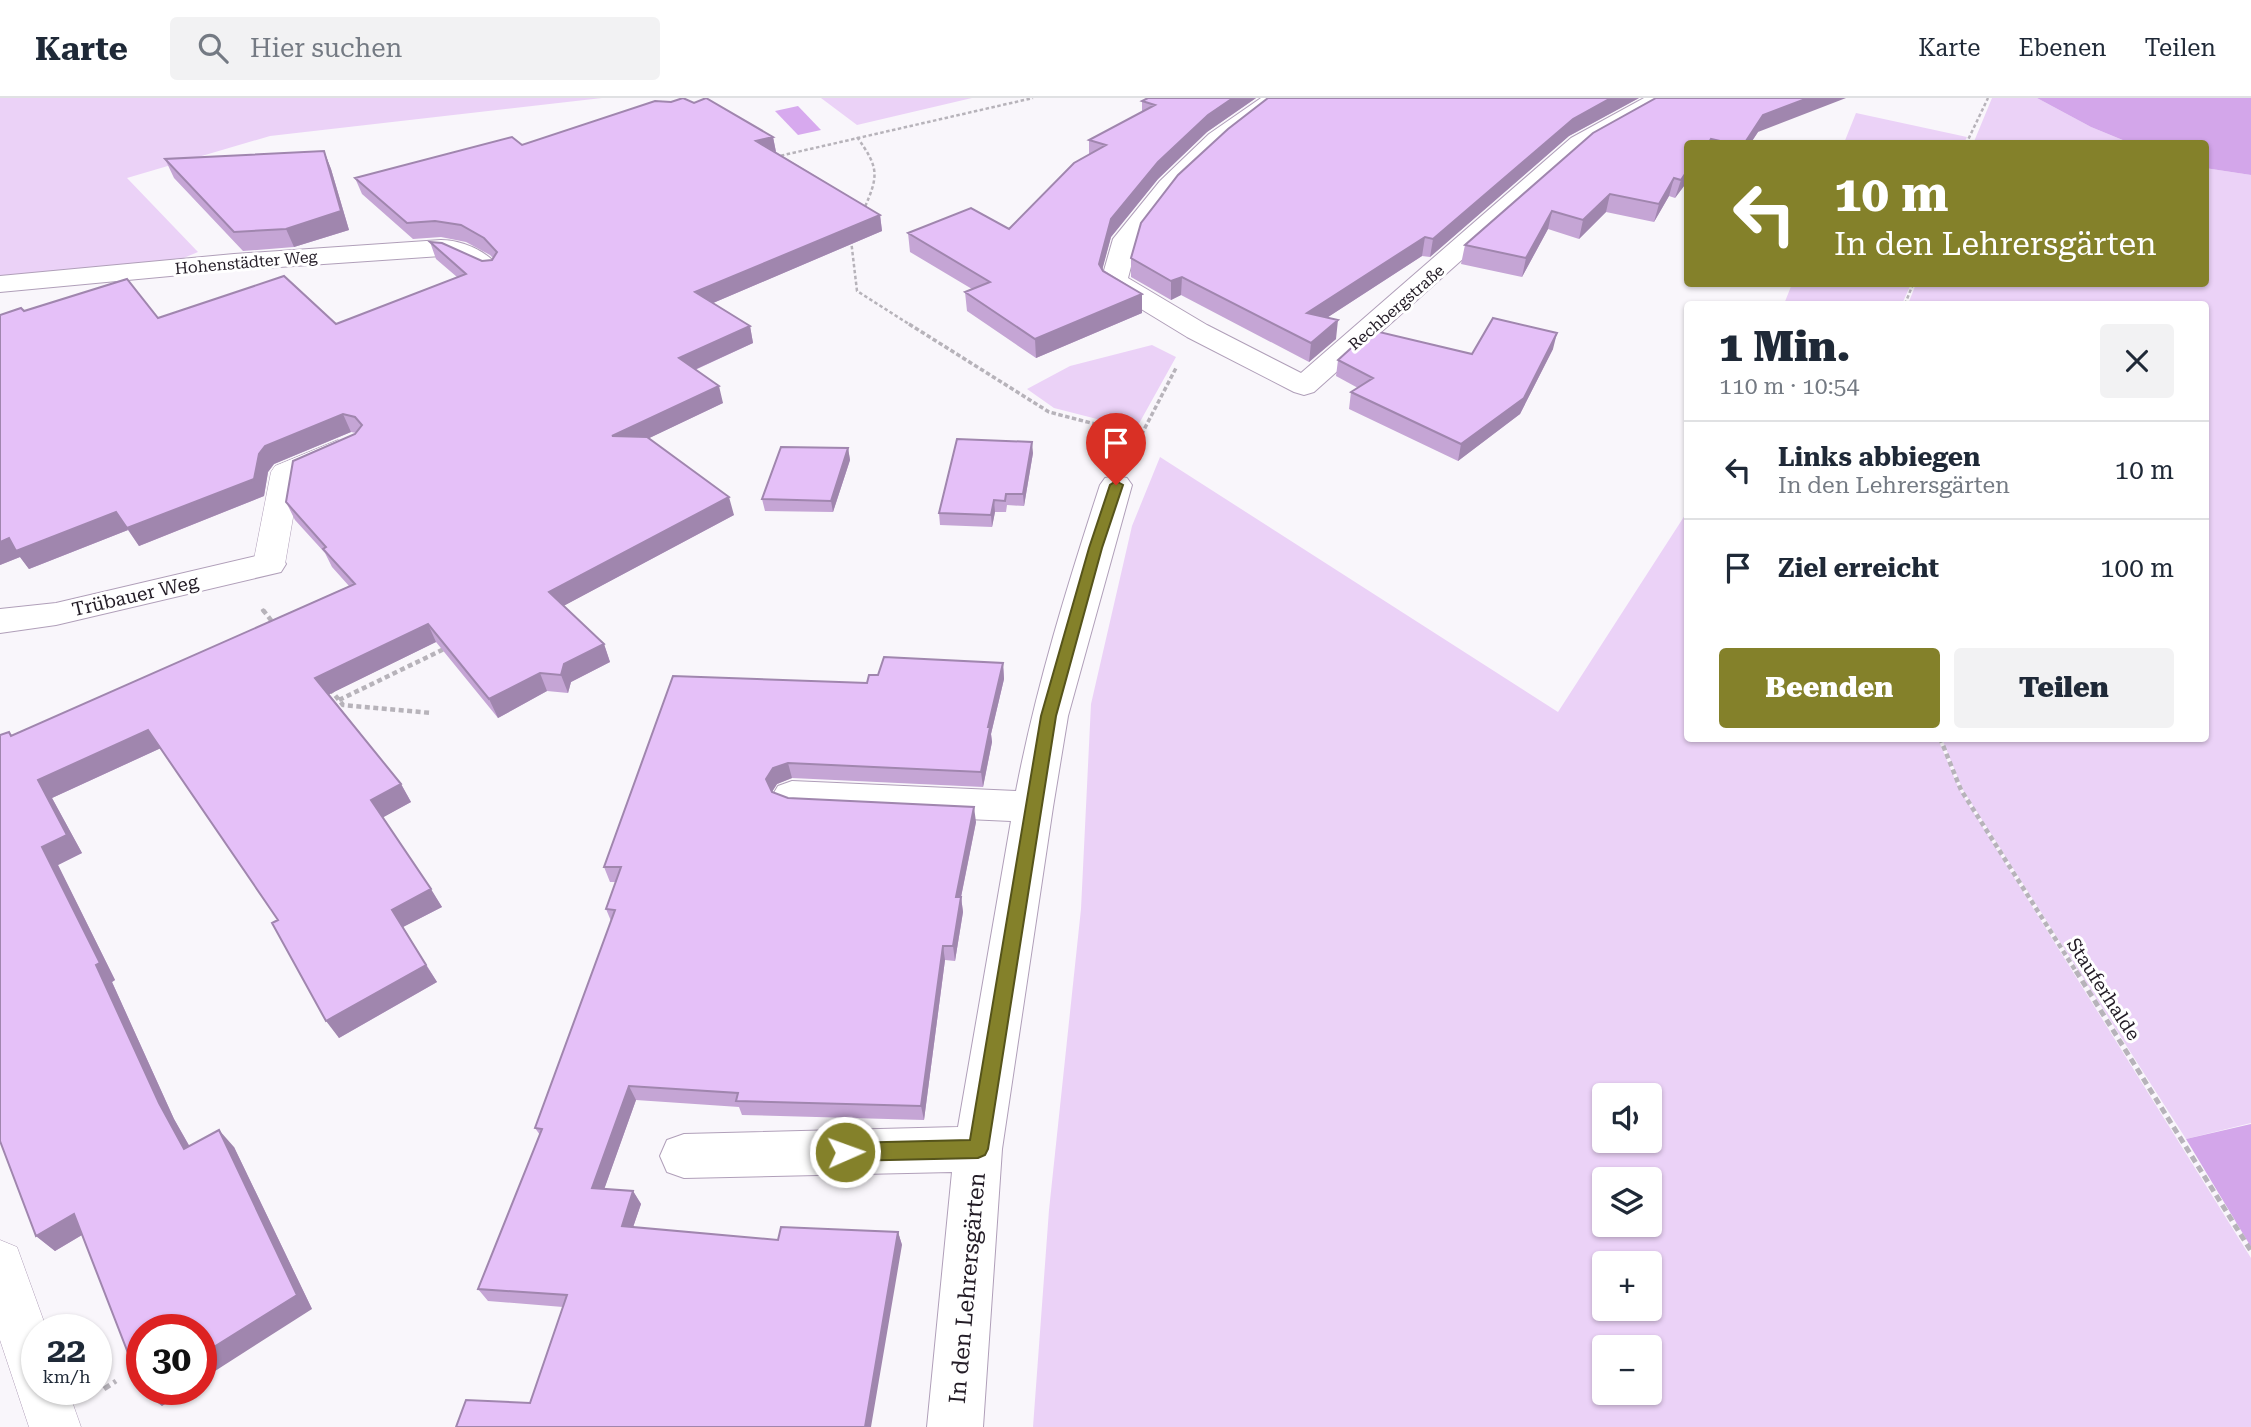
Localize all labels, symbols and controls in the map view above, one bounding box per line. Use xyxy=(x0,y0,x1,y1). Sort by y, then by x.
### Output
search box xyxy=(170,17,660,80)
text: Karte xyxy=(35,29,128,68)
icon: search xyxy=(194,29,232,67)
text: Hier suchen xyxy=(250,33,402,63)
text: Karte xyxy=(1918,34,1980,62)
text: Ebenen xyxy=(2018,34,2107,62)
text: Teilen xyxy=(2145,34,2216,62)
text: 10 m xyxy=(1834,166,1949,223)
icon: left xyxy=(1719,168,1810,259)
text: In den Lehrersgärten xyxy=(1834,225,2157,263)
street label: Hohenstädter Weg xyxy=(174,247,319,278)
street label: Rechbergstraße xyxy=(1345,260,1448,354)
text: 1 Min. xyxy=(1719,322,1851,371)
button: close xyxy=(2100,324,2174,398)
text: 110 m · 10:54 xyxy=(1719,373,1859,400)
pin xyxy=(1086,413,1146,485)
icon: arrive xyxy=(1097,424,1135,462)
text: Links abbiegen xyxy=(1778,442,1981,472)
icon: left xyxy=(1719,451,1757,489)
text: 10 m xyxy=(2115,455,2174,485)
text: In den Lehrersgärten xyxy=(1778,472,2010,499)
icon: arrive xyxy=(1719,549,1757,587)
text: Ziel erreicht xyxy=(1778,553,1939,583)
text: 100 m xyxy=(2100,553,2174,583)
street label: Trübauer Weg xyxy=(70,570,201,621)
button: Beenden xyxy=(1719,648,1940,728)
button: Teilen xyxy=(1954,648,2174,728)
street label: Stauferhalde xyxy=(2062,934,2145,1045)
map controls xyxy=(1592,1083,1662,1405)
button: sound xyxy=(1592,1083,1662,1153)
position arrow xyxy=(808,1115,882,1189)
button: layers xyxy=(1592,1167,1662,1237)
street label: In den Lehrersgärten xyxy=(944,1171,991,1405)
button: + xyxy=(1592,1251,1662,1321)
speed limit sign: 30 xyxy=(126,1314,217,1405)
text: 22 xyxy=(47,1330,86,1371)
button: − xyxy=(1592,1335,1662,1405)
text: km/h xyxy=(42,1366,91,1387)

